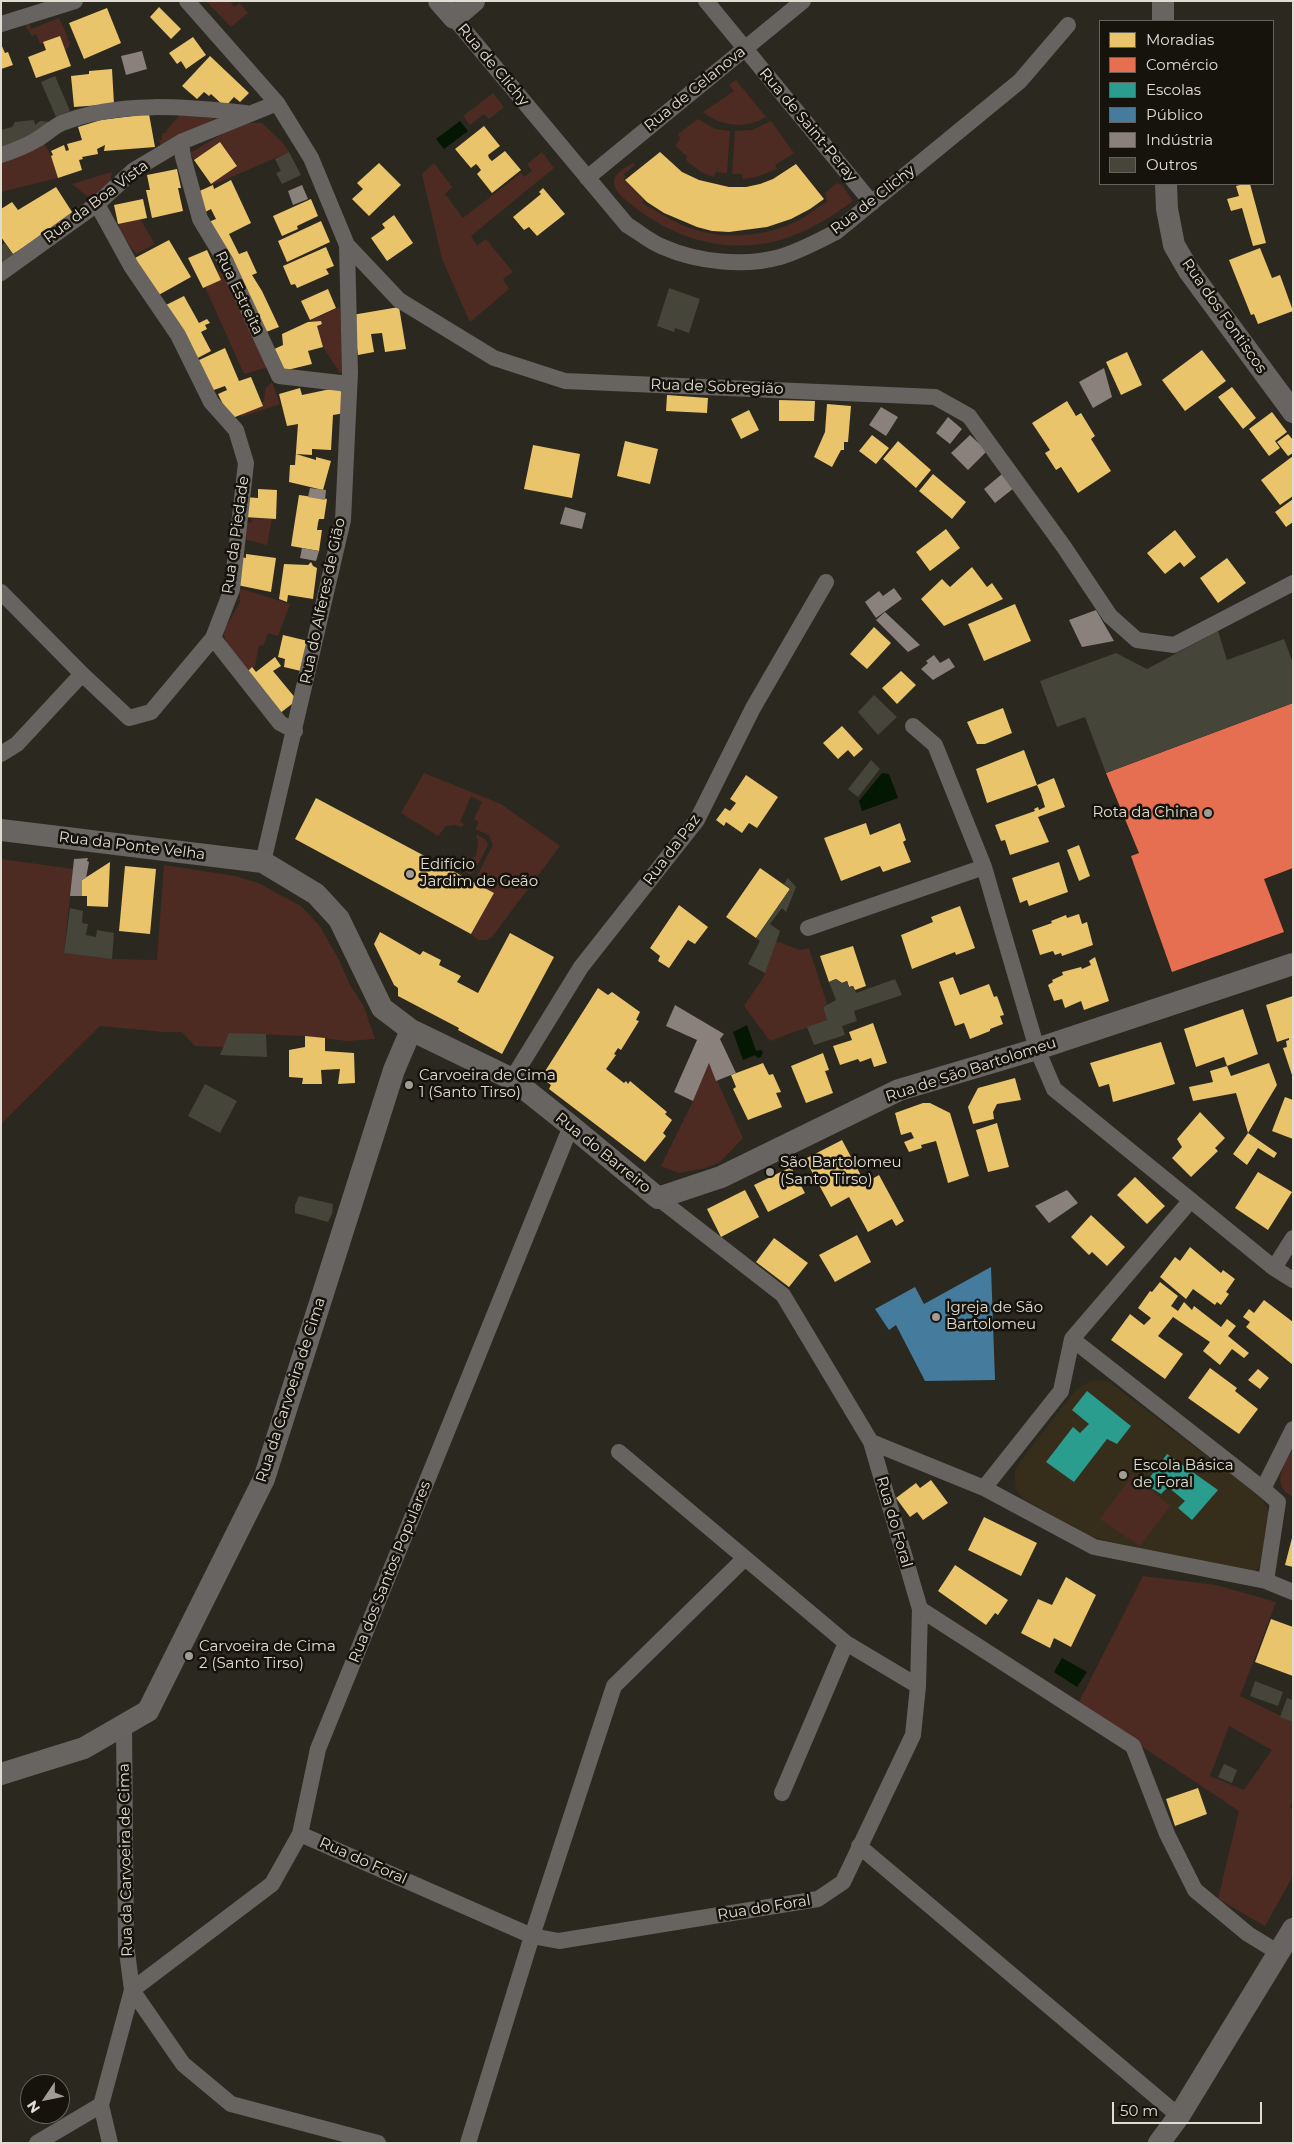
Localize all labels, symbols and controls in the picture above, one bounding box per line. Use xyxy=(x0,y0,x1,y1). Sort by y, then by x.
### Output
street label: Rua de Clichy xyxy=(453,20,533,110)
legend xyxy=(1099,20,1274,185)
text: Moradias xyxy=(1146,30,1214,49)
street label: Rua de Celanova xyxy=(641,43,749,135)
text: Comércio xyxy=(1146,55,1218,74)
street label: Rua de Saint-Peray xyxy=(755,65,861,185)
text: Escolas xyxy=(1146,80,1201,99)
text: Público xyxy=(1146,105,1203,124)
text: Indústria xyxy=(1146,130,1213,149)
text: Outros xyxy=(1146,155,1197,174)
street label: Rua da Boa Vista xyxy=(40,157,152,247)
street label: Rua de Clichy xyxy=(827,162,919,238)
street label: Rua Estreita xyxy=(211,248,267,338)
street label: Rua dos Fontiscos xyxy=(1178,255,1270,377)
street label: Rua de Sobregião xyxy=(650,376,784,398)
street label: Rua da Piedade xyxy=(219,475,253,595)
street label: Rua do Alferes de Gião xyxy=(297,516,349,686)
place label: Rota da China xyxy=(1092,804,1198,822)
marker: Rota da China xyxy=(1202,807,1214,819)
street label: Rua da Paz xyxy=(640,811,704,889)
street label: Rua da Ponte Velha xyxy=(58,828,206,864)
place label: Edifício Jardim de Geão xyxy=(420,856,538,891)
marker: Edifício Jardim de Geão xyxy=(404,868,416,880)
street label: Rua de São Bartolomeu xyxy=(883,1034,1059,1106)
place label: Carvoeira de Cima 1 (Santo Tirso) xyxy=(419,1067,556,1102)
marker: Carvoeira de Cima 1 (Santo Tirso) xyxy=(403,1079,415,1091)
street label: Rua do Barreiro xyxy=(552,1109,654,1197)
place label: São Bartolomeu (Santo Tirso) xyxy=(780,1154,902,1189)
marker: São Bartolomeu (Santo Tirso) xyxy=(764,1166,776,1178)
street label: Rua da Carvoeira de Cima xyxy=(253,1295,329,1485)
place label: Igreja de São Bartolomeu xyxy=(946,1299,1043,1334)
marker: Igreja de São Bartolomeu xyxy=(930,1311,942,1323)
place label: Escola Básica de Foral xyxy=(1133,1457,1234,1492)
marker: Escola Básica de Foral xyxy=(1117,1469,1129,1481)
street label: Rua do Foral xyxy=(872,1474,916,1570)
street label: Rua dos Santos Populares xyxy=(345,1478,435,1666)
place label: Carvoeira de Cima 2 (Santo Tirso) xyxy=(199,1638,336,1673)
marker: Carvoeira de Cima 2 (Santo Tirso) xyxy=(183,1650,195,1662)
street label: Rua da Carvoeira de Cima xyxy=(115,1763,137,1957)
street label: Rua do Foral xyxy=(316,1834,410,1888)
street label: Rua do Foral xyxy=(716,1892,812,1924)
north arrow xyxy=(20,2074,70,2124)
scale bar xyxy=(1114,2092,1264,2124)
text: N xyxy=(23,2097,44,2117)
text: 50 m xyxy=(1120,2101,1158,2120)

